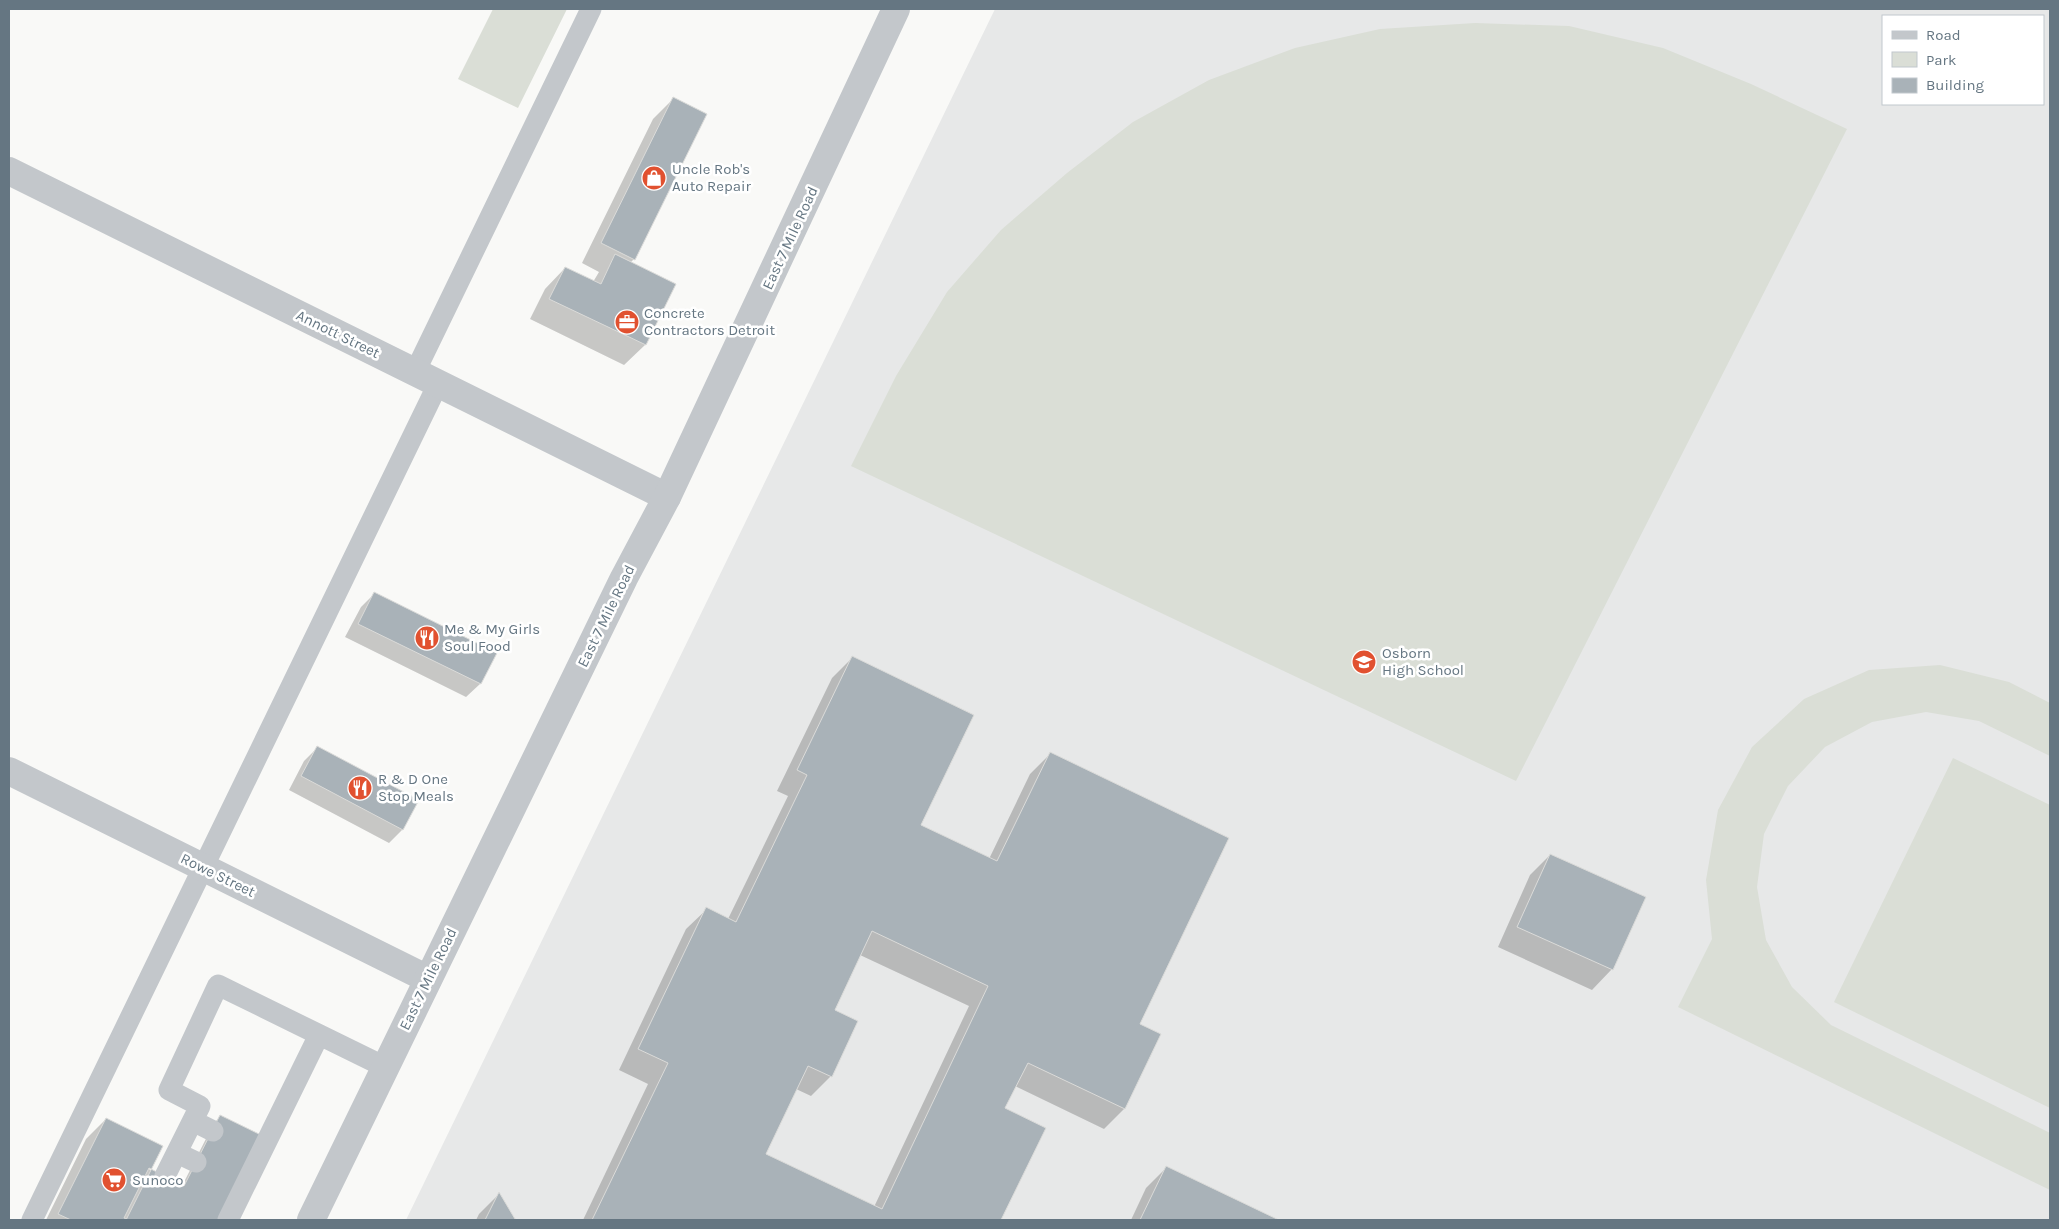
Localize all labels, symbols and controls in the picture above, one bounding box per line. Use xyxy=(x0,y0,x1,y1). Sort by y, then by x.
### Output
legend xyxy=(1882,15,2044,105)
text: Road xyxy=(1926,26,1961,44)
text: Park xyxy=(1926,51,1956,69)
text: Building xyxy=(1926,76,1984,94)
place label: Uncle Rob's Auto Repair xyxy=(672,160,751,195)
shop icon: Uncle Rob's Auto Repair xyxy=(641,165,667,191)
street label: East 7 Mile Road xyxy=(758,184,822,292)
place label: Concrete Contractors Detroit xyxy=(644,304,776,339)
street label: Annott Street xyxy=(293,306,383,362)
office icon: Concrete Contractors Detroit xyxy=(614,309,640,335)
street label: East 7 Mile Road xyxy=(573,562,639,670)
place label: Me & My Girls Soul Food xyxy=(444,620,540,655)
restaurant icon: Me & My Girls Soul Food xyxy=(414,625,440,651)
place label: Osborn High School xyxy=(1382,644,1464,679)
school or university icon: Osborn High School xyxy=(1351,649,1377,675)
place label: R & D One Stop Meals xyxy=(378,770,454,805)
restaurant icon: R & D One Stop Meals xyxy=(347,775,373,801)
street label: Rowe Street xyxy=(178,849,259,901)
street label: East 7 Mile Road xyxy=(395,925,461,1033)
supermarket icon: Sunoco xyxy=(101,1167,127,1193)
place label: Sunoco xyxy=(132,1171,183,1189)

